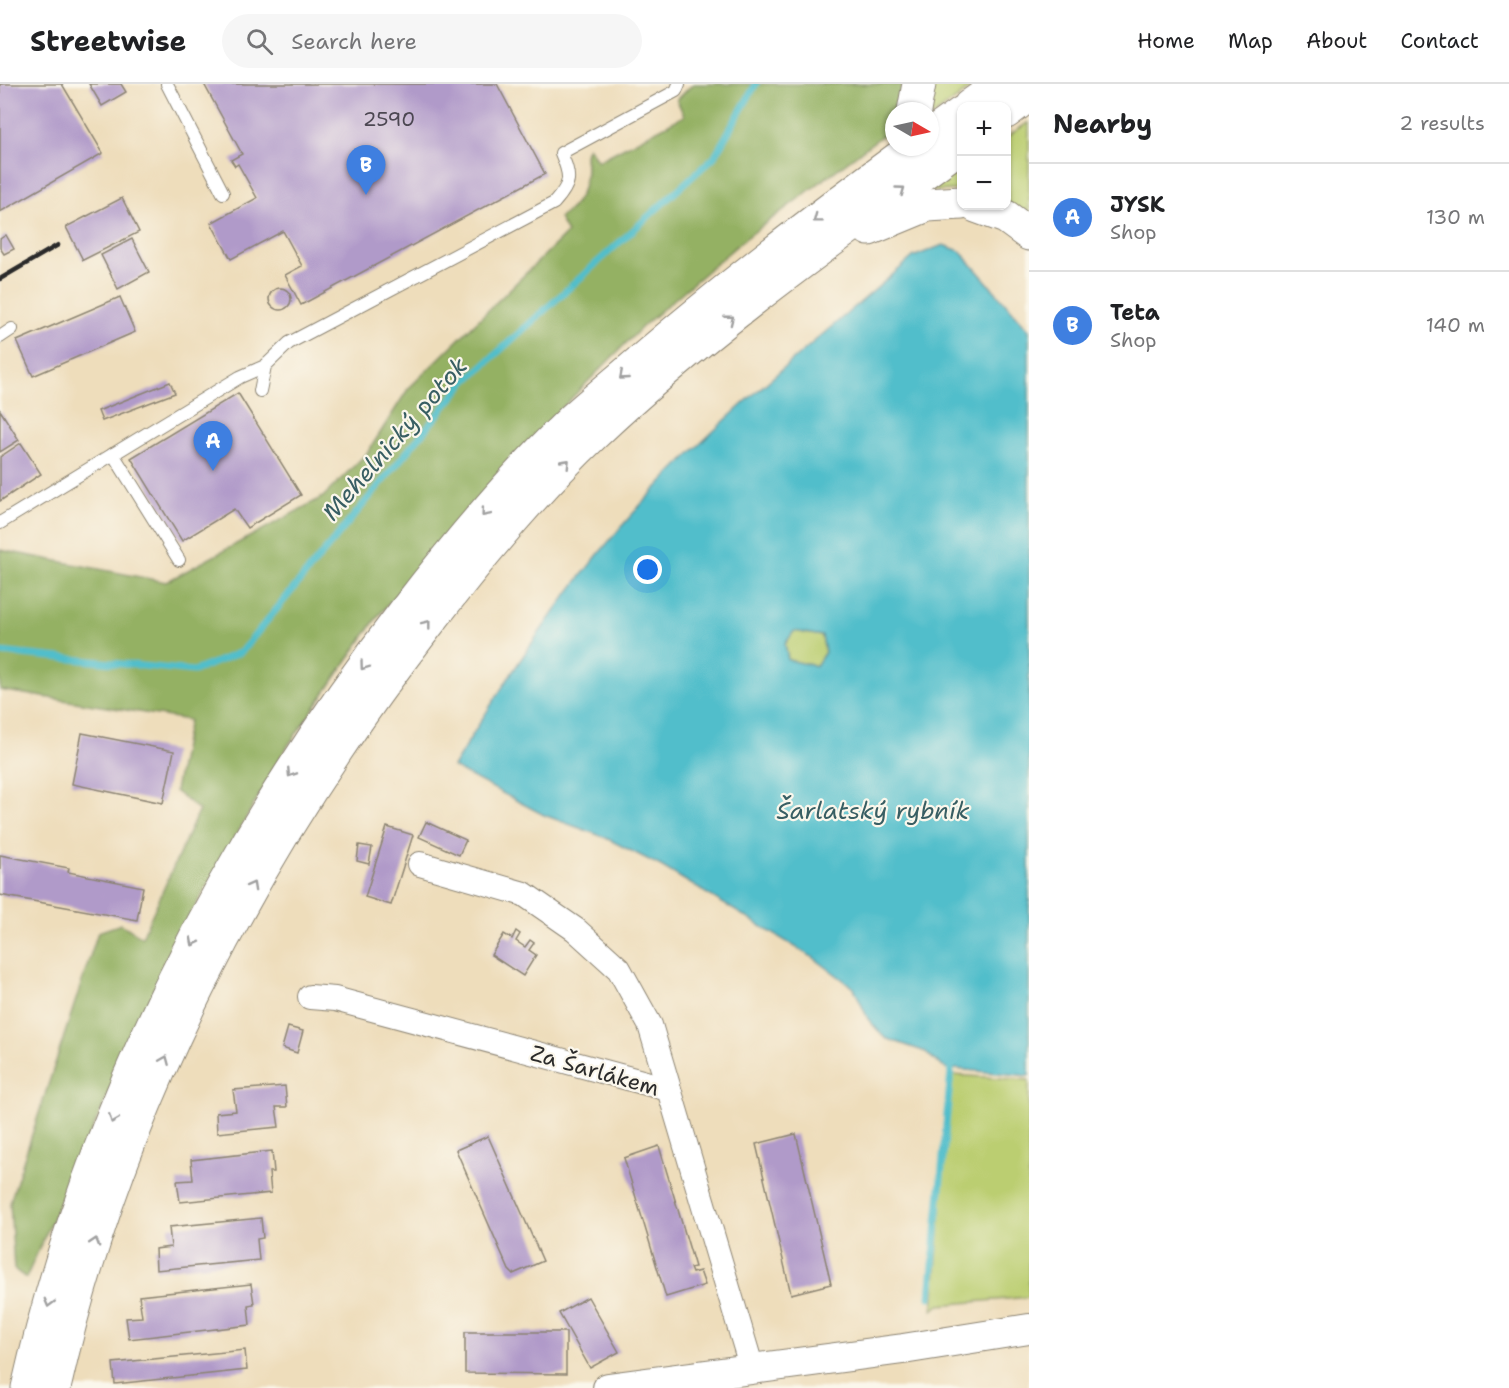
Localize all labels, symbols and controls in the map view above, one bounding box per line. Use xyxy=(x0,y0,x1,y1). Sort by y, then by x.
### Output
search box xyxy=(222,14,642,68)
text: Streetwise xyxy=(30,22,186,60)
icon: search xyxy=(243,25,276,58)
text: Search here xyxy=(291,27,417,56)
text: Home xyxy=(1137,27,1195,55)
text: Map xyxy=(1228,27,1273,55)
text: About xyxy=(1306,27,1367,55)
text: Contact xyxy=(1400,27,1479,55)
north arrow xyxy=(885,102,939,156)
map controls xyxy=(957,102,1011,210)
button: + xyxy=(957,102,1011,156)
house number: 2590 xyxy=(363,106,415,132)
text: Nearby xyxy=(1053,106,1152,141)
text: 2 results xyxy=(1399,110,1485,136)
pin: B xyxy=(346,146,386,195)
button: − xyxy=(957,156,1011,210)
one-way arrow xyxy=(894,186,905,197)
text: JYSK xyxy=(1110,190,1165,219)
text: A xyxy=(1065,204,1080,230)
text: 130 m xyxy=(1426,204,1485,230)
one-way arrow xyxy=(812,212,823,223)
text: Shop xyxy=(1110,219,1157,245)
text: Teta xyxy=(1110,298,1160,327)
text: B xyxy=(1066,312,1079,338)
text: 140 m xyxy=(1426,312,1485,338)
one-way arrow xyxy=(723,315,734,326)
text: Shop xyxy=(1110,327,1157,353)
water label: Mehelnický potok xyxy=(315,350,475,528)
one-way arrow xyxy=(619,369,630,380)
pin: A xyxy=(194,422,232,471)
one-way arrow xyxy=(559,459,570,470)
one-way arrow xyxy=(481,506,492,517)
your location xyxy=(633,555,662,584)
one-way arrow xyxy=(420,620,431,631)
one-way arrow xyxy=(360,660,371,671)
one-way arrow xyxy=(287,766,298,777)
water label: Šarlatský rybník xyxy=(776,795,970,827)
one-way arrow xyxy=(245,882,256,892)
one-way arrow xyxy=(190,936,202,947)
street label: Za Šarlákem xyxy=(527,1038,663,1103)
one-way arrow xyxy=(158,1055,170,1066)
one-way arrow xyxy=(108,1113,120,1124)
one-way arrow xyxy=(87,1237,100,1248)
one-way arrow xyxy=(44,1297,56,1308)

